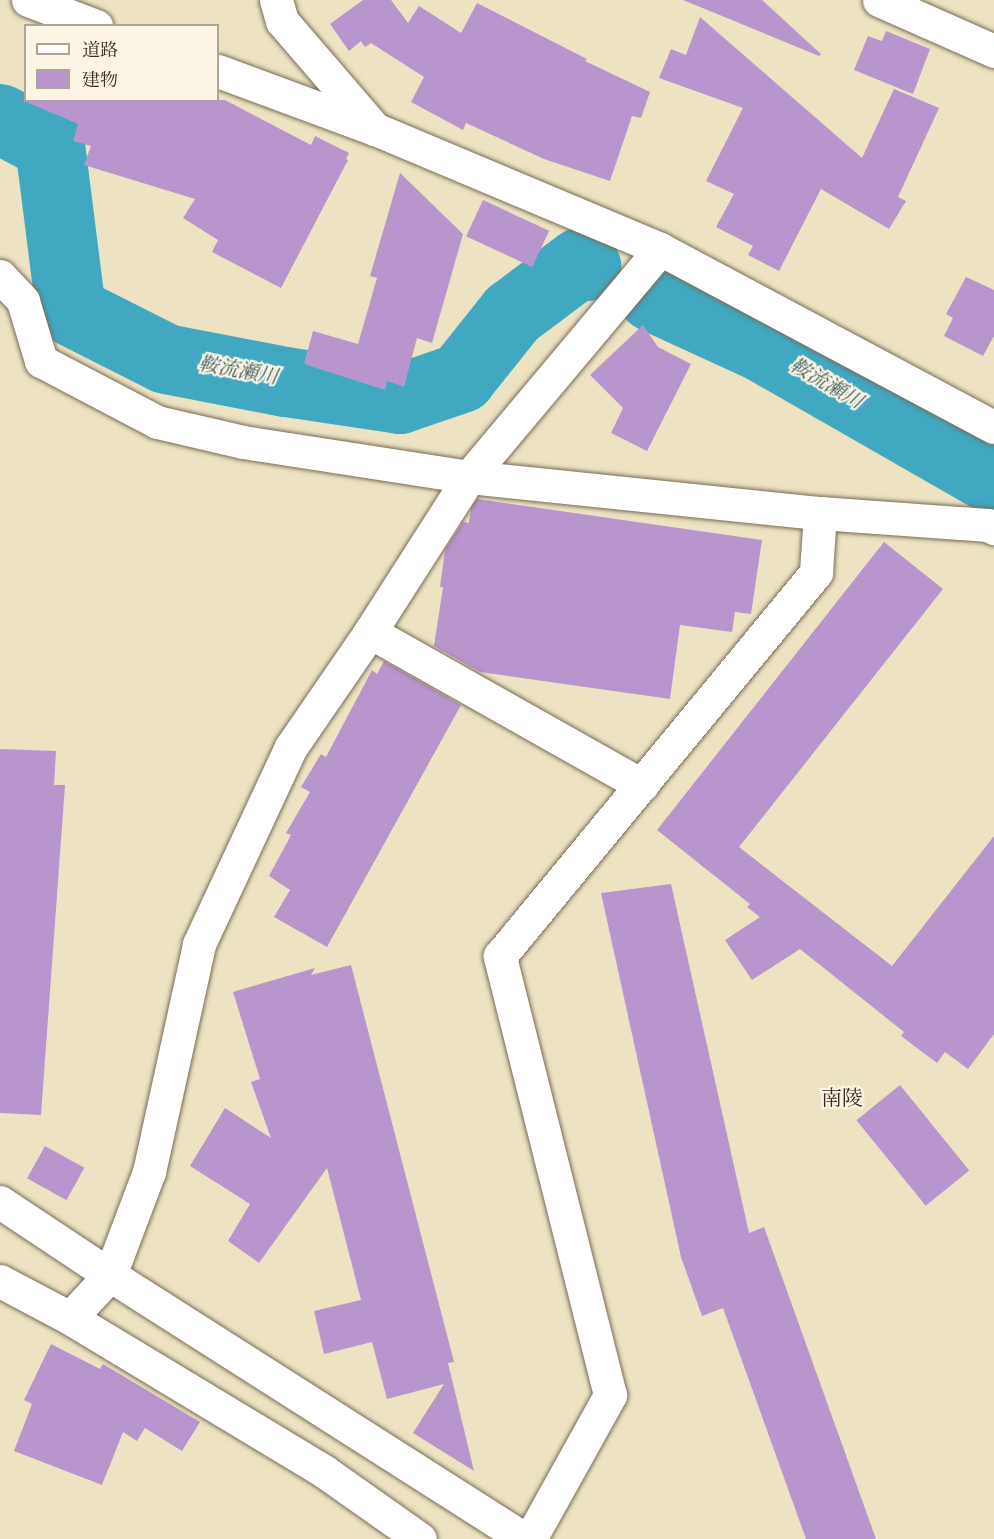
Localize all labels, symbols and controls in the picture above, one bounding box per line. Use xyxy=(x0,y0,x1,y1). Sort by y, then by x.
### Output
legend xyxy=(24,24,219,102)
text: 道路 xyxy=(82,40,118,63)
text: 建物 xyxy=(82,70,118,93)
water label: 鞍流瀬川 xyxy=(197,352,279,390)
water label: 鞍流瀬川 xyxy=(785,354,867,414)
district label: 南陵 xyxy=(821,1087,863,1113)

